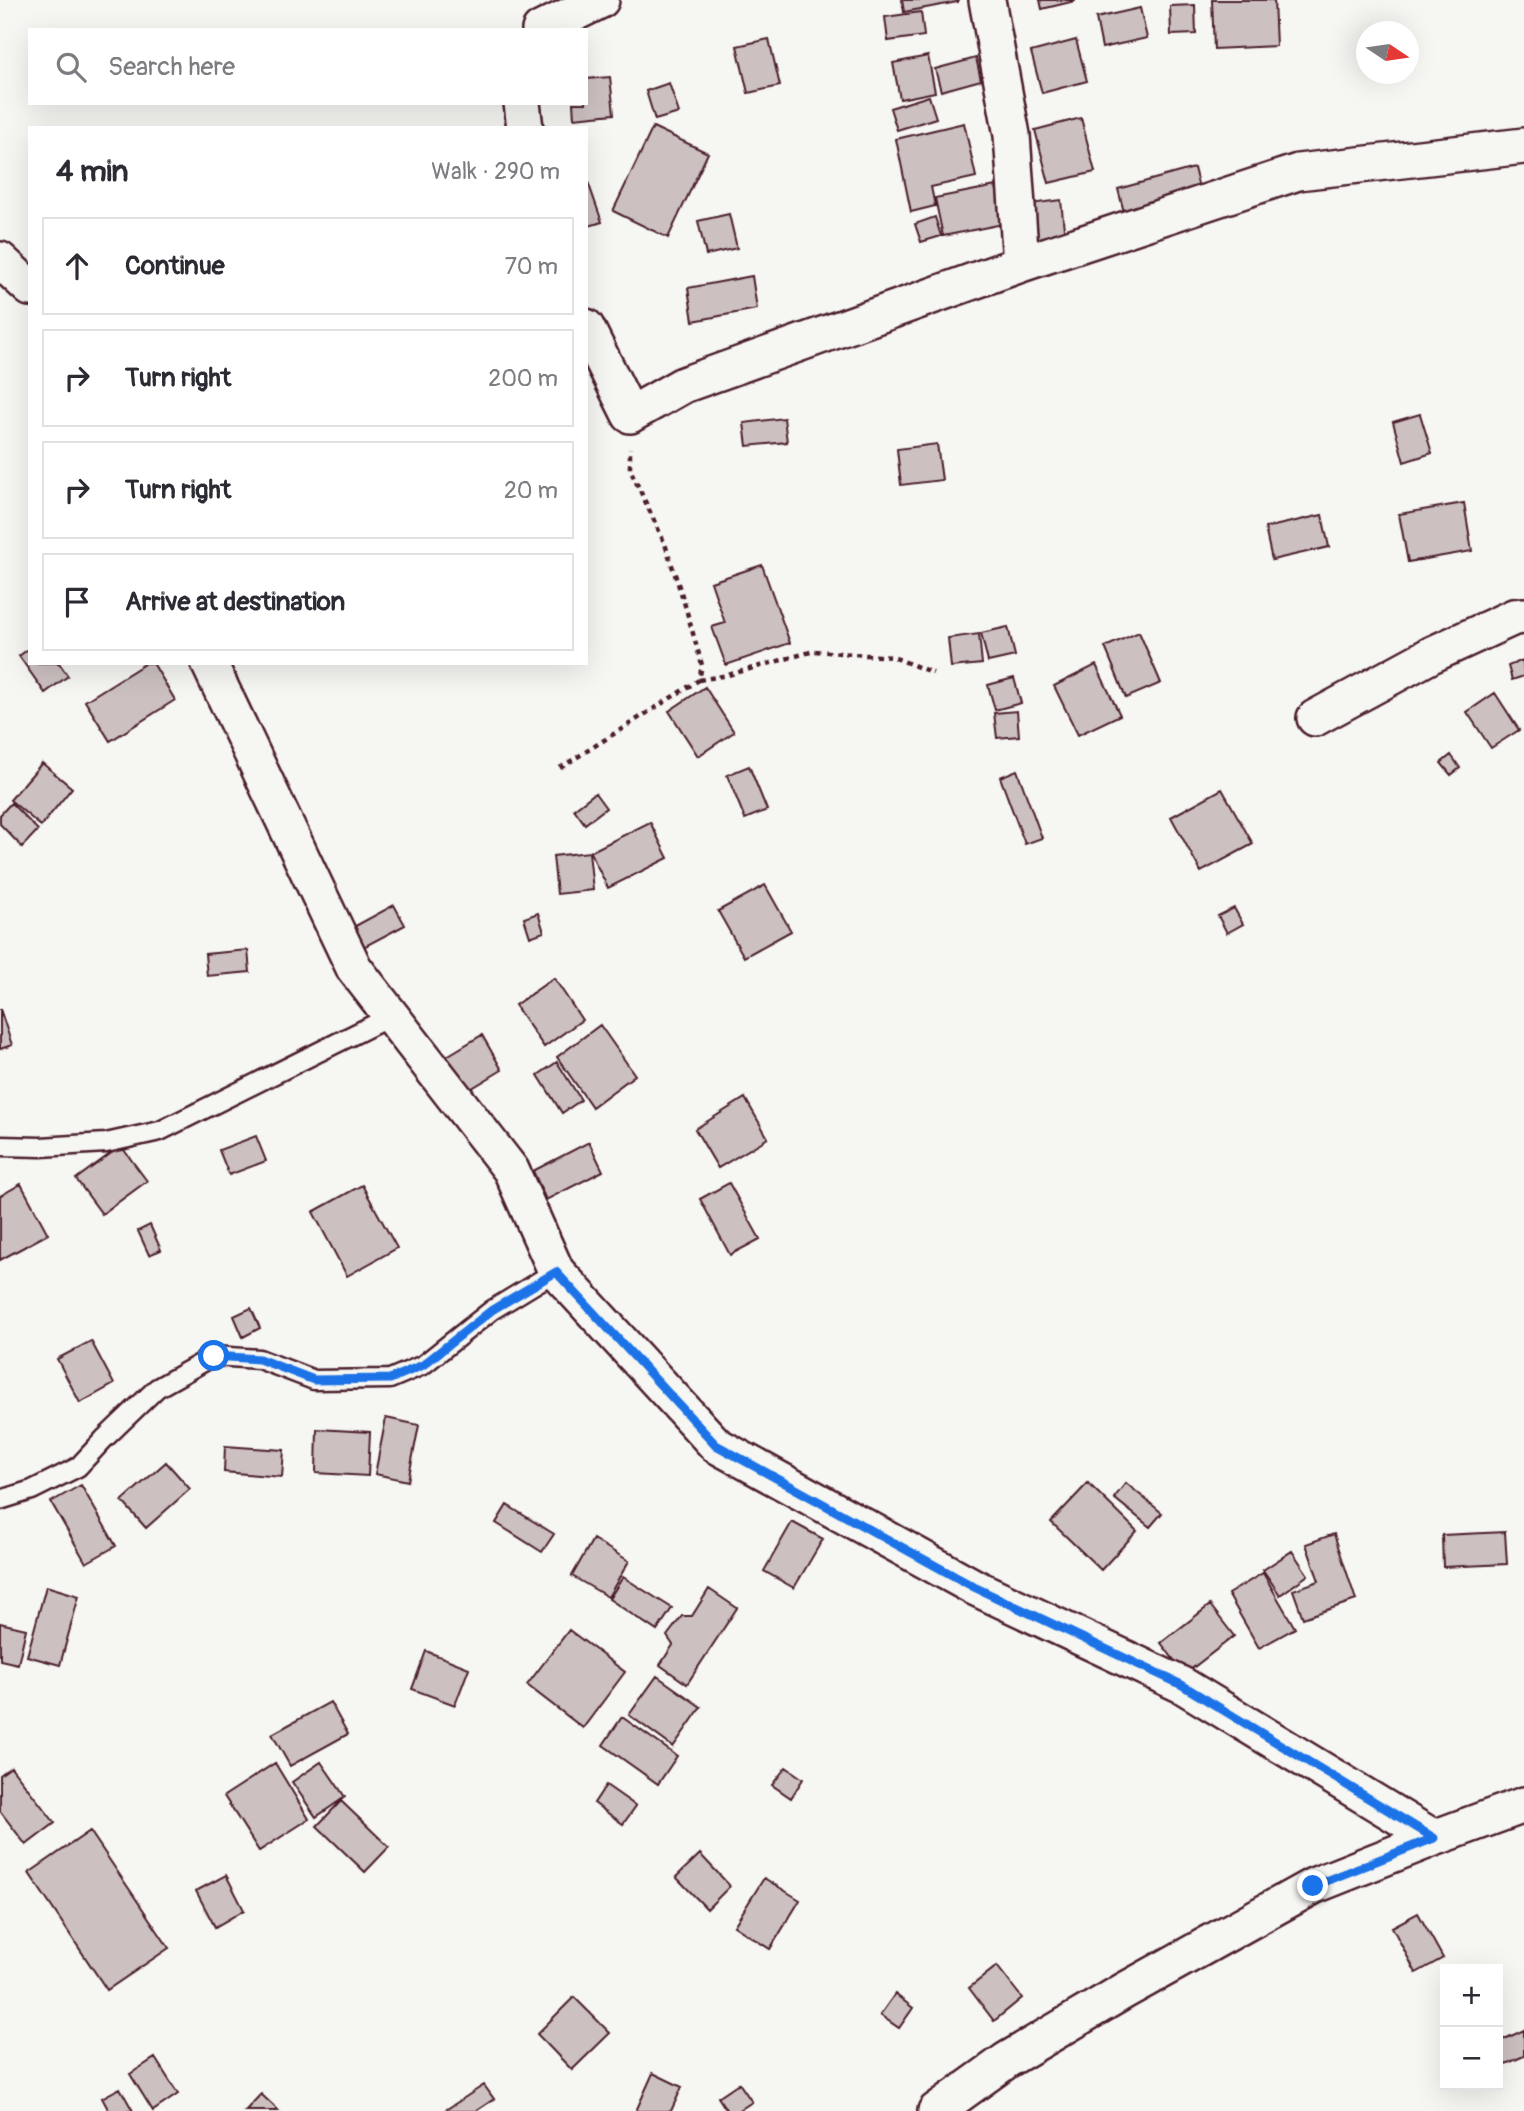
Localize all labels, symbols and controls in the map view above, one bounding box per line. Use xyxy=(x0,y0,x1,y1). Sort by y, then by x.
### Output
north arrow xyxy=(1356,21,1419,84)
search box xyxy=(28,28,588,105)
icon: search xyxy=(52,48,90,86)
text: Search here xyxy=(108,51,235,83)
text: 4 min xyxy=(56,153,129,190)
text: Walk · 290 m xyxy=(431,157,560,186)
icon: ahead xyxy=(58,247,96,285)
text: Continue xyxy=(125,250,225,282)
text: 70 m xyxy=(505,252,558,281)
icon: right xyxy=(58,359,96,397)
text: Turn right xyxy=(125,362,231,394)
text: 200 m xyxy=(488,364,558,393)
icon: right xyxy=(58,471,96,509)
text: Turn right xyxy=(125,474,231,506)
text: 20 m xyxy=(504,476,558,505)
icon: arrive xyxy=(58,583,96,621)
text: Arrive at destination xyxy=(125,586,345,618)
route start xyxy=(198,1340,229,1371)
route end xyxy=(1297,1870,1328,1901)
map controls xyxy=(1440,1964,1503,2090)
button: + xyxy=(1440,1964,1503,2027)
button: − xyxy=(1440,2027,1503,2090)

